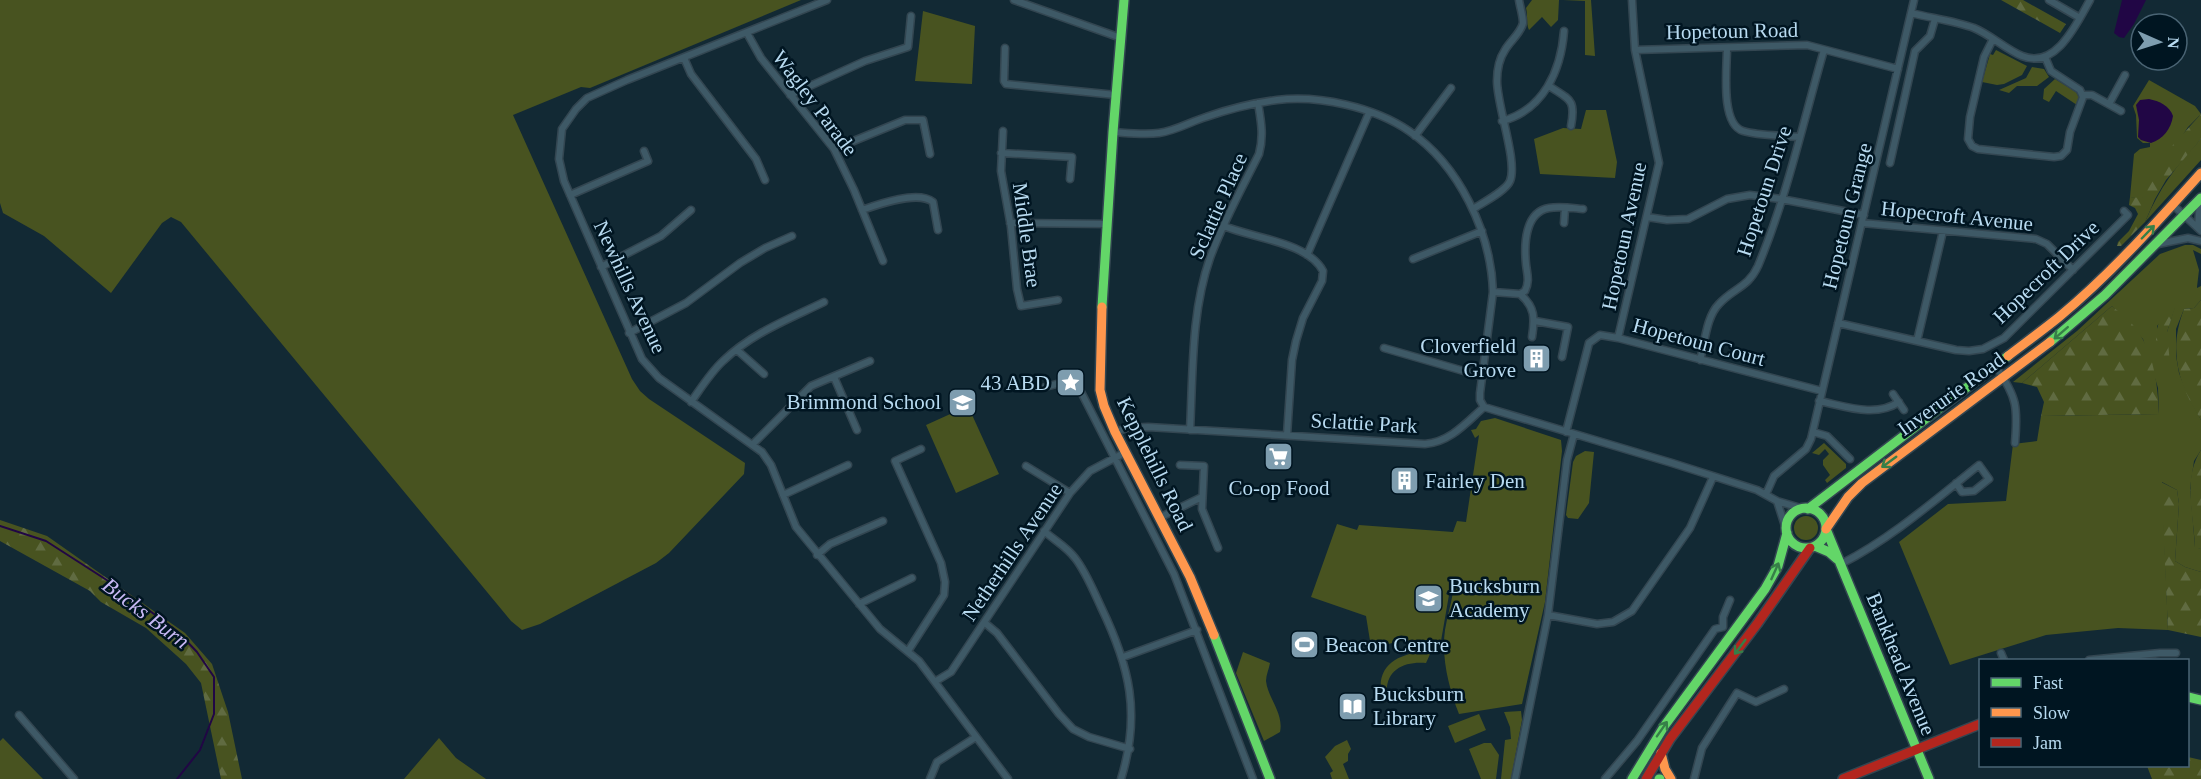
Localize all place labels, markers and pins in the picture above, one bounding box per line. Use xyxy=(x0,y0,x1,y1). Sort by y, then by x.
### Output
place label: Cloverfield Grove xyxy=(1420,334,1516,382)
building icon: Cloverfield Grove xyxy=(1521,342,1553,374)
place icon: 43 ABD xyxy=(1055,367,1087,399)
place label: 43 ABD xyxy=(981,371,1050,395)
school or university icon: Brimmond School xyxy=(946,386,978,418)
place label: Brimmond School xyxy=(786,390,941,414)
supermarket icon: Co-op Food xyxy=(1263,441,1295,473)
building icon: Fairley Den xyxy=(1388,465,1420,497)
place label: Fairley Den xyxy=(1425,469,1525,493)
place label: Co-op Food xyxy=(1229,476,1330,500)
place label: Bucksburn Academy xyxy=(1449,574,1540,622)
school or university icon: Bucksburn Academy xyxy=(1412,582,1444,614)
sports icon: Beacon Centre xyxy=(1288,629,1320,661)
place label: Beacon Centre xyxy=(1325,633,1449,657)
place label: Bucksburn Library xyxy=(1373,682,1464,730)
library icon: Bucksburn Library xyxy=(1336,690,1368,722)

